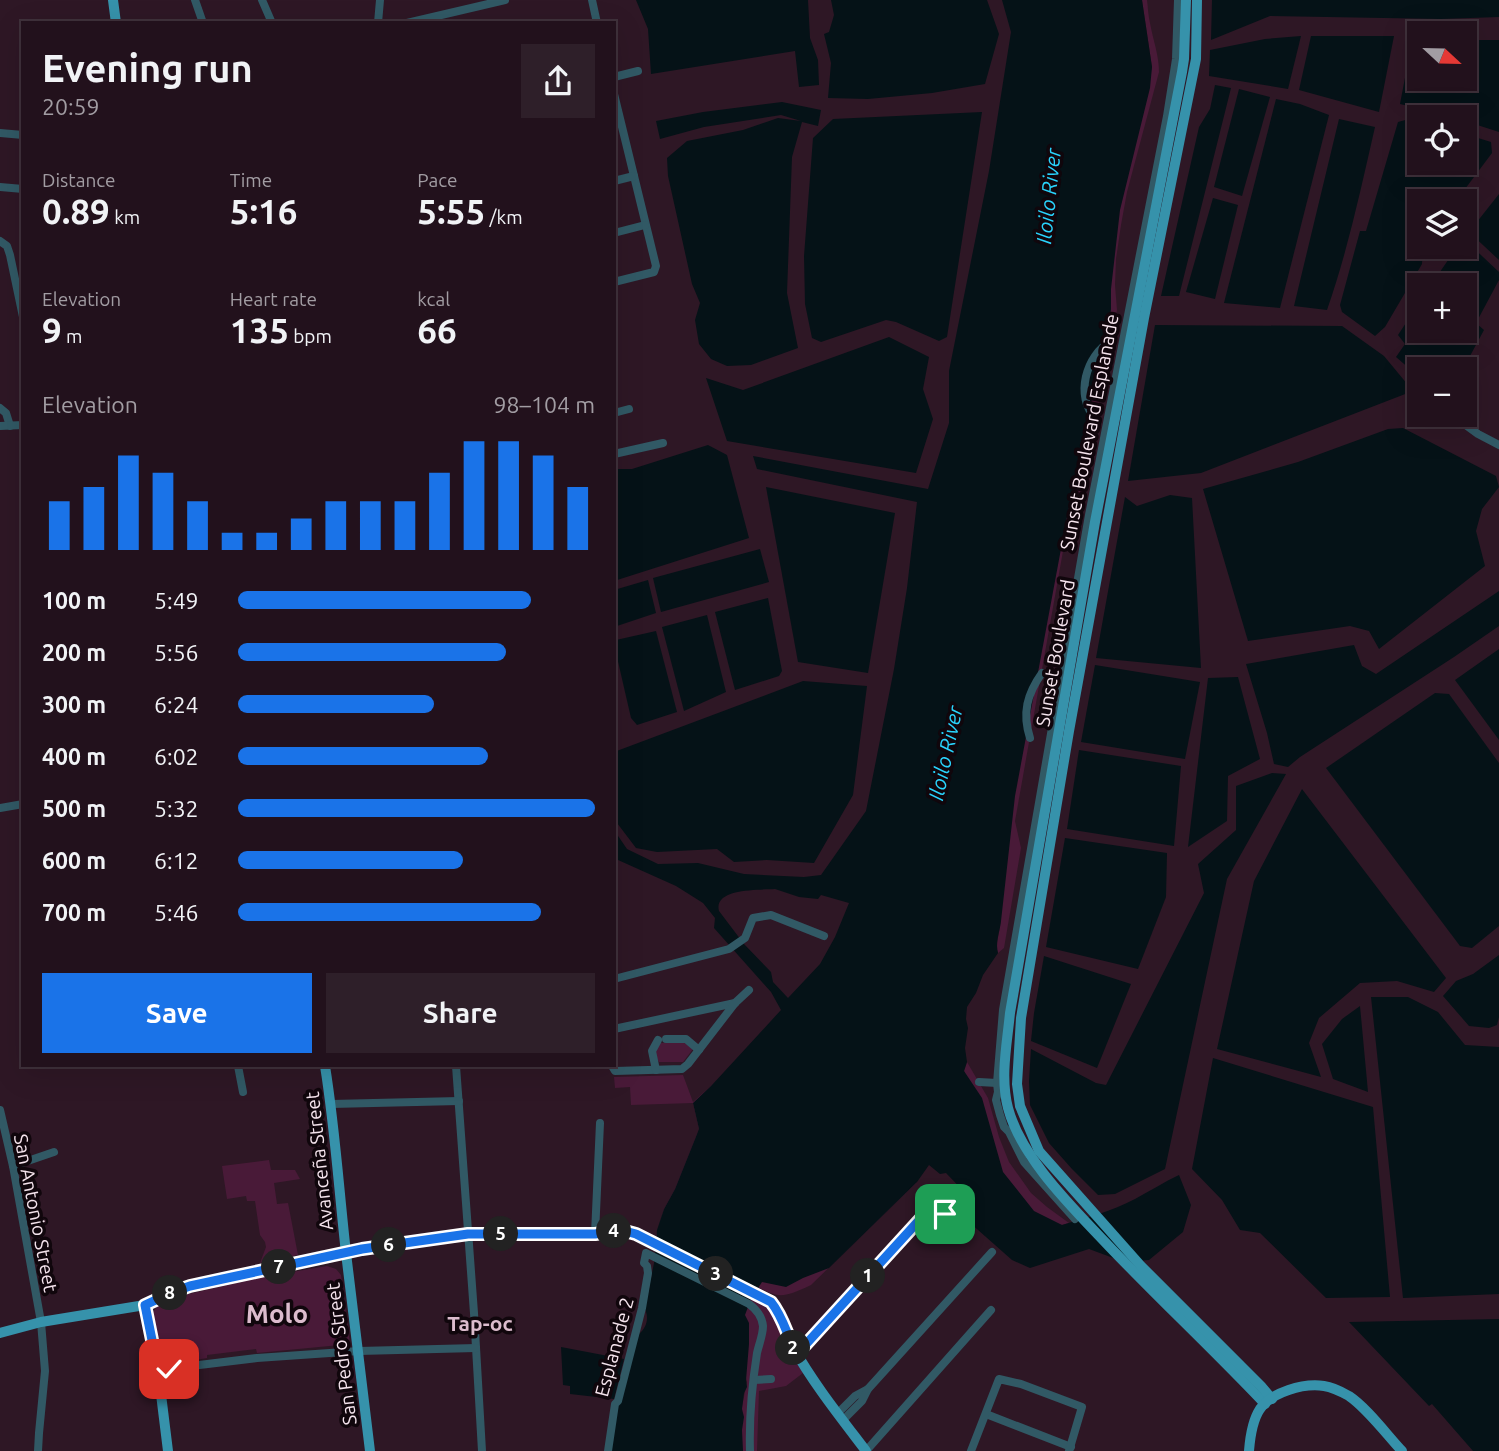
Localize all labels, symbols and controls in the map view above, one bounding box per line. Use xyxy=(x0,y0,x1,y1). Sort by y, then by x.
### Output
north arrow xyxy=(1407,21,1477,91)
map controls xyxy=(1407,21,1477,427)
button: share xyxy=(521,44,595,118)
text: Evening run xyxy=(42,47,253,89)
text: 20:59 xyxy=(42,94,100,119)
button: locate xyxy=(1407,105,1477,175)
water label: Iloilo River xyxy=(1031,146,1065,245)
text: Distance xyxy=(42,169,116,191)
text: Time xyxy=(230,169,272,191)
text: Pace xyxy=(417,169,458,191)
button: layers xyxy=(1407,189,1477,259)
text: 0.89 xyxy=(42,191,110,231)
text: 5:16 xyxy=(230,191,298,231)
text: 5:55 xyxy=(417,191,485,231)
text: km xyxy=(110,206,140,228)
text: /km xyxy=(485,206,523,228)
button: + xyxy=(1407,273,1477,343)
text: Elevation xyxy=(42,288,121,310)
text: Heart rate xyxy=(230,288,317,310)
text: kcal xyxy=(417,288,450,310)
text: 9 xyxy=(42,310,62,350)
text: 135 xyxy=(230,310,289,350)
text: 66 xyxy=(417,310,457,350)
street label: Sunset Boulevard Esplanade xyxy=(1055,312,1123,552)
text: m xyxy=(62,325,83,347)
text: bpm xyxy=(289,325,332,347)
button: − xyxy=(1407,357,1477,427)
text: Elevation xyxy=(42,392,138,417)
text: 98–104 m xyxy=(494,392,595,417)
street label: Sunset Boulevard xyxy=(1031,578,1079,728)
text: 100 m xyxy=(42,588,106,613)
text: 5:49 xyxy=(154,588,199,613)
text: 200 m xyxy=(42,640,106,665)
text: 5:56 xyxy=(154,640,199,665)
text: 300 m xyxy=(42,692,106,717)
text: 6:24 xyxy=(154,692,199,717)
water label: Iloilo River xyxy=(923,702,967,803)
text: 400 m xyxy=(42,744,106,769)
text: 6:02 xyxy=(154,744,199,769)
text: 500 m xyxy=(42,796,106,821)
text: 5:32 xyxy=(154,796,199,821)
text: 600 m xyxy=(42,848,106,873)
text: 6:12 xyxy=(154,848,199,873)
text: 700 m xyxy=(42,900,106,925)
text: 5:46 xyxy=(154,900,199,925)
button: Save xyxy=(42,973,312,1053)
button: Share xyxy=(326,973,595,1053)
street label: Avanceña Street xyxy=(301,1090,337,1231)
street label: San Antonio Street xyxy=(10,1132,62,1294)
pin xyxy=(915,1184,975,1244)
icon: arrive xyxy=(926,1195,964,1233)
pin: 4 xyxy=(596,1214,632,1248)
pin: 5 xyxy=(484,1216,518,1252)
text: 4 xyxy=(608,1219,619,1241)
text: 5 xyxy=(495,1222,506,1244)
pin: 6 xyxy=(372,1228,406,1262)
text: 6 xyxy=(383,1233,394,1255)
pin: 7 xyxy=(262,1250,296,1284)
text: 7 xyxy=(273,1255,284,1277)
pin: 3 xyxy=(698,1256,734,1292)
pin: 1 xyxy=(850,1258,886,1294)
text: 3 xyxy=(710,1262,721,1284)
text: 1 xyxy=(862,1264,873,1286)
pin: 8 xyxy=(152,1276,188,1310)
text: 8 xyxy=(164,1281,175,1303)
street label: San Pedro Street xyxy=(321,1281,361,1426)
street label: Esplanade 2 xyxy=(590,1295,638,1399)
district label: Molo xyxy=(246,1299,308,1328)
district label: Tap-oc xyxy=(447,1311,513,1335)
pin: 2 xyxy=(776,1330,810,1366)
text: 2 xyxy=(787,1336,798,1358)
pin xyxy=(139,1339,199,1399)
icon: check xyxy=(150,1350,188,1388)

